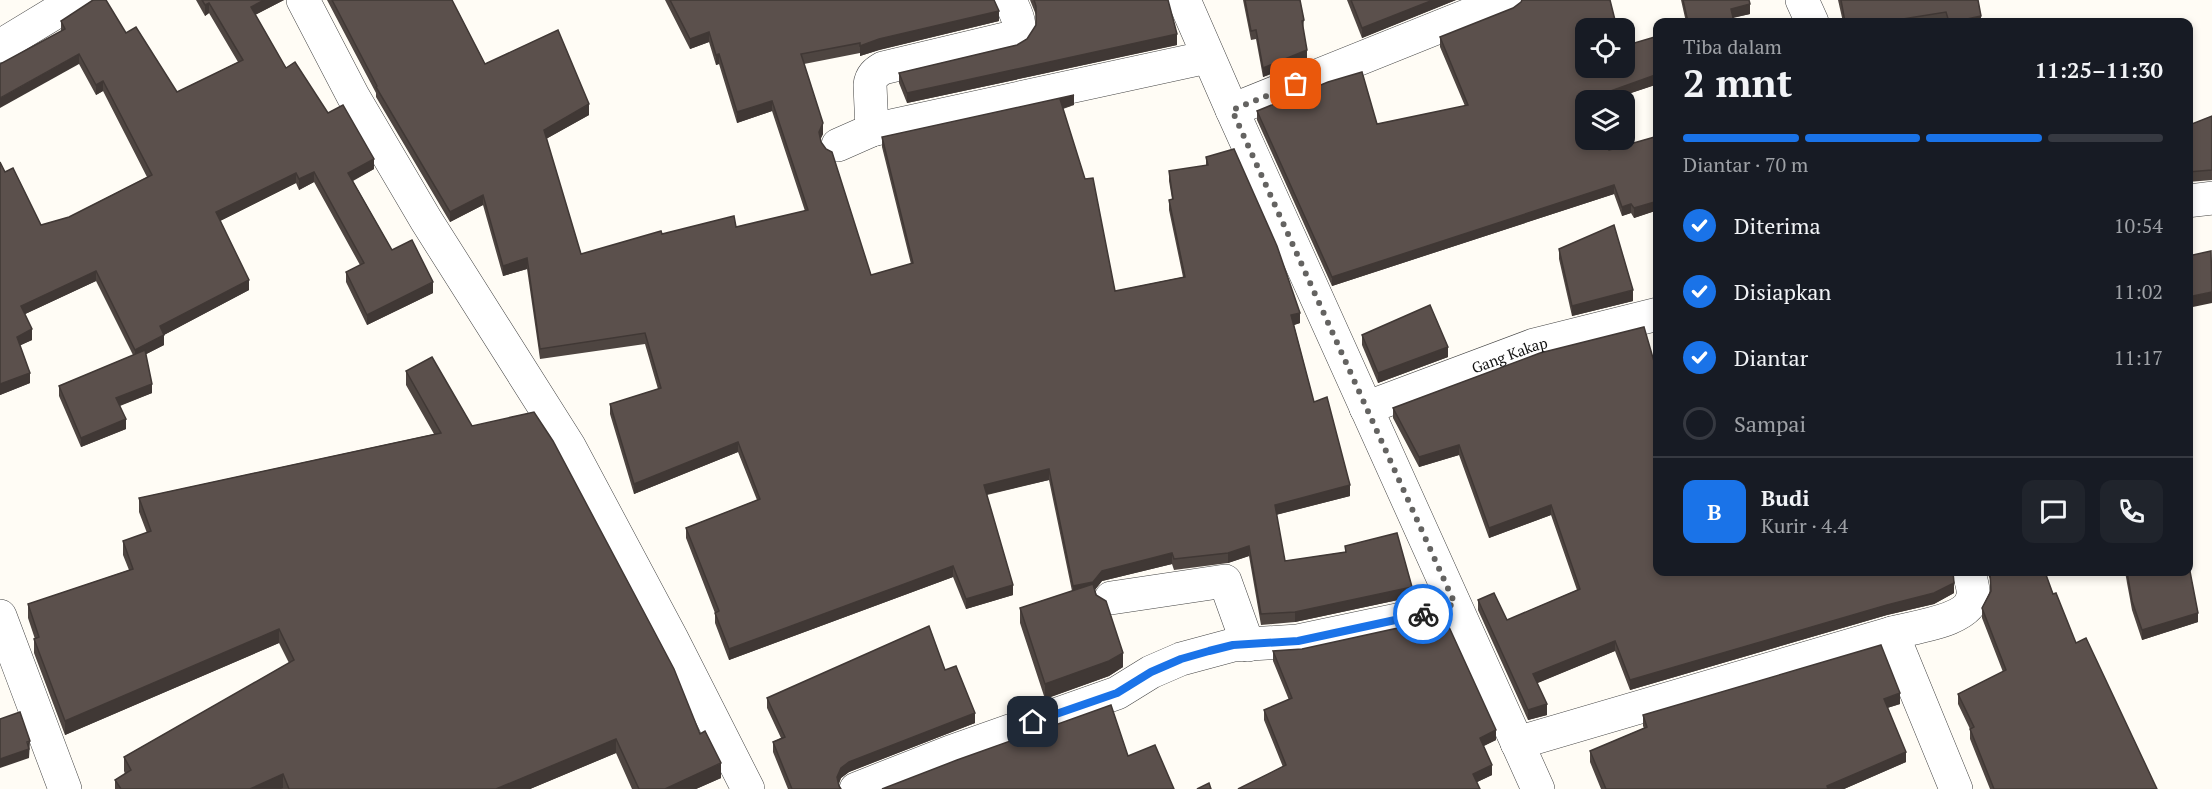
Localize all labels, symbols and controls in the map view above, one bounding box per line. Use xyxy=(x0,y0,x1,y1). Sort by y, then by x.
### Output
map controls xyxy=(1575,18,1635,150)
button: locate xyxy=(1575,18,1635,78)
text: Tiba dalam xyxy=(1683,33,1782,60)
text: 11:25–11:30 xyxy=(2035,55,2163,84)
text: 2 mnt xyxy=(1683,56,1792,108)
pin xyxy=(1270,58,1321,109)
icon: bag xyxy=(1279,67,1312,100)
button: layers xyxy=(1575,90,1635,150)
text: Diantar · 70 m xyxy=(1683,151,1808,178)
icon: check xyxy=(1683,209,1716,242)
text: Diterima xyxy=(1734,211,1821,240)
text: 10:54 xyxy=(2114,212,2163,239)
icon: check xyxy=(1683,275,1716,308)
text: Disiapkan xyxy=(1734,277,1831,306)
text: 11:02 xyxy=(2114,278,2163,305)
street label: Gang Kakap xyxy=(1469,332,1549,378)
icon: check xyxy=(1683,341,1716,374)
text: Diantar xyxy=(1734,343,1808,372)
text: 11:17 xyxy=(2114,344,2163,371)
text: Sampai xyxy=(1734,409,1806,438)
button: chat xyxy=(2022,480,2085,543)
button: phone xyxy=(2100,480,2163,543)
text: Budi xyxy=(1761,483,1809,512)
text: B xyxy=(1707,497,1722,526)
text: Kurir · 4.4 xyxy=(1761,512,1848,539)
courier xyxy=(1393,584,1453,644)
icon: bike xyxy=(1407,598,1440,631)
pin xyxy=(1007,696,1058,747)
icon: home xyxy=(1016,705,1049,738)

